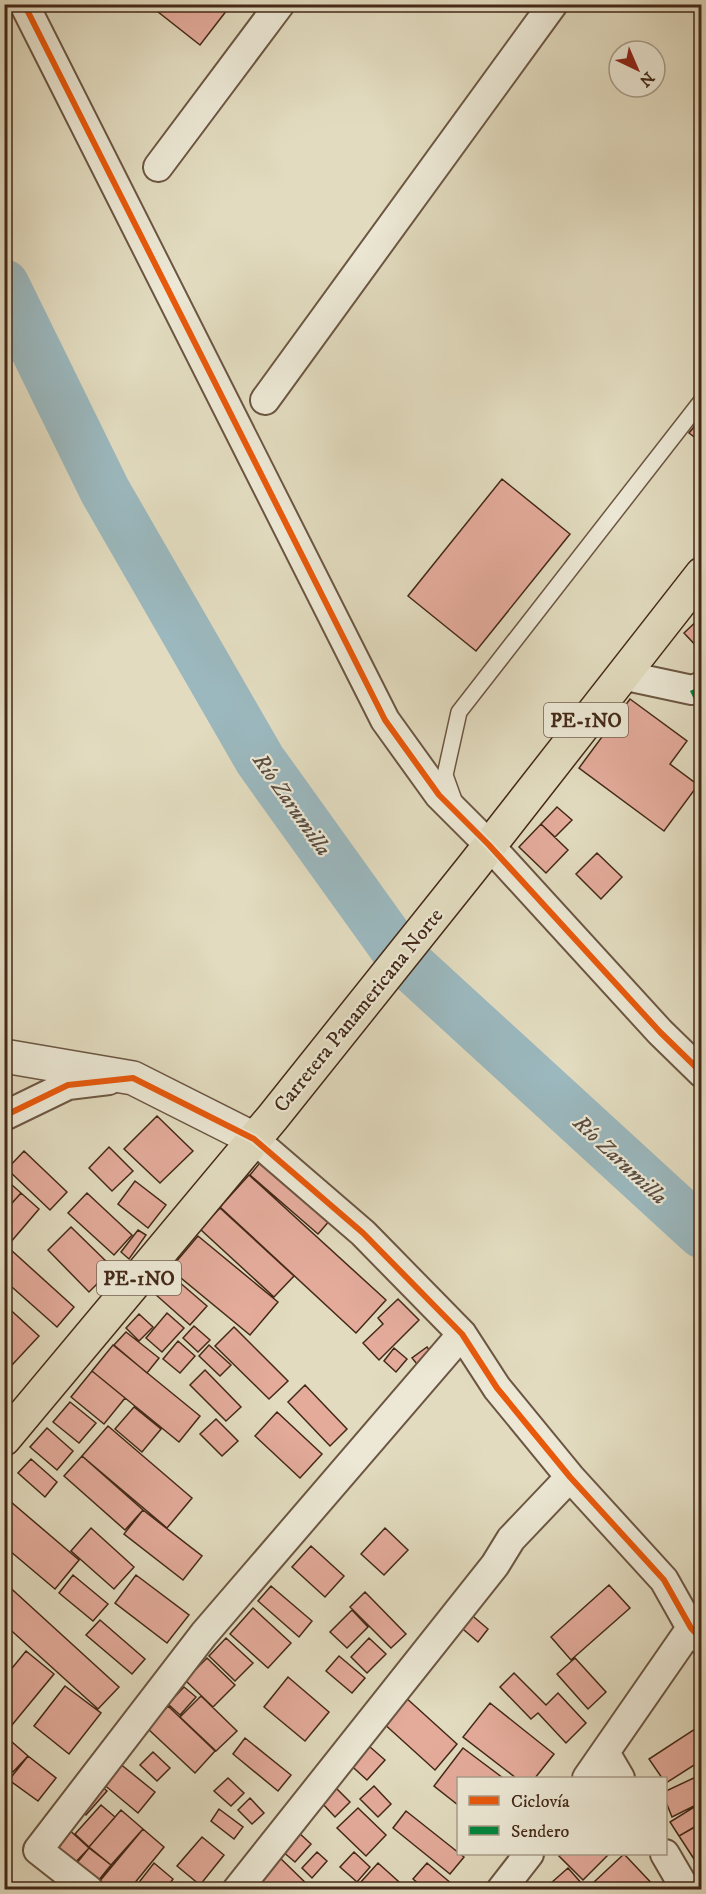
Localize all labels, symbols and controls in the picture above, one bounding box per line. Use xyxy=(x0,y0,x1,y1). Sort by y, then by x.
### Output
north arrow xyxy=(607,39,667,99)
text: N xyxy=(635,67,658,91)
road number: PE-1NO xyxy=(544,703,628,737)
water label: Río Zarumilla xyxy=(246,748,337,861)
street label: Carretera Panamericana Norte xyxy=(268,903,449,1118)
water label: Río Zarumilla xyxy=(567,1109,673,1211)
road number: PE-1NO xyxy=(97,1261,181,1295)
legend xyxy=(457,1777,667,1855)
text: Ciclovía xyxy=(511,1791,570,1813)
text: Sendero xyxy=(511,1821,569,1843)

